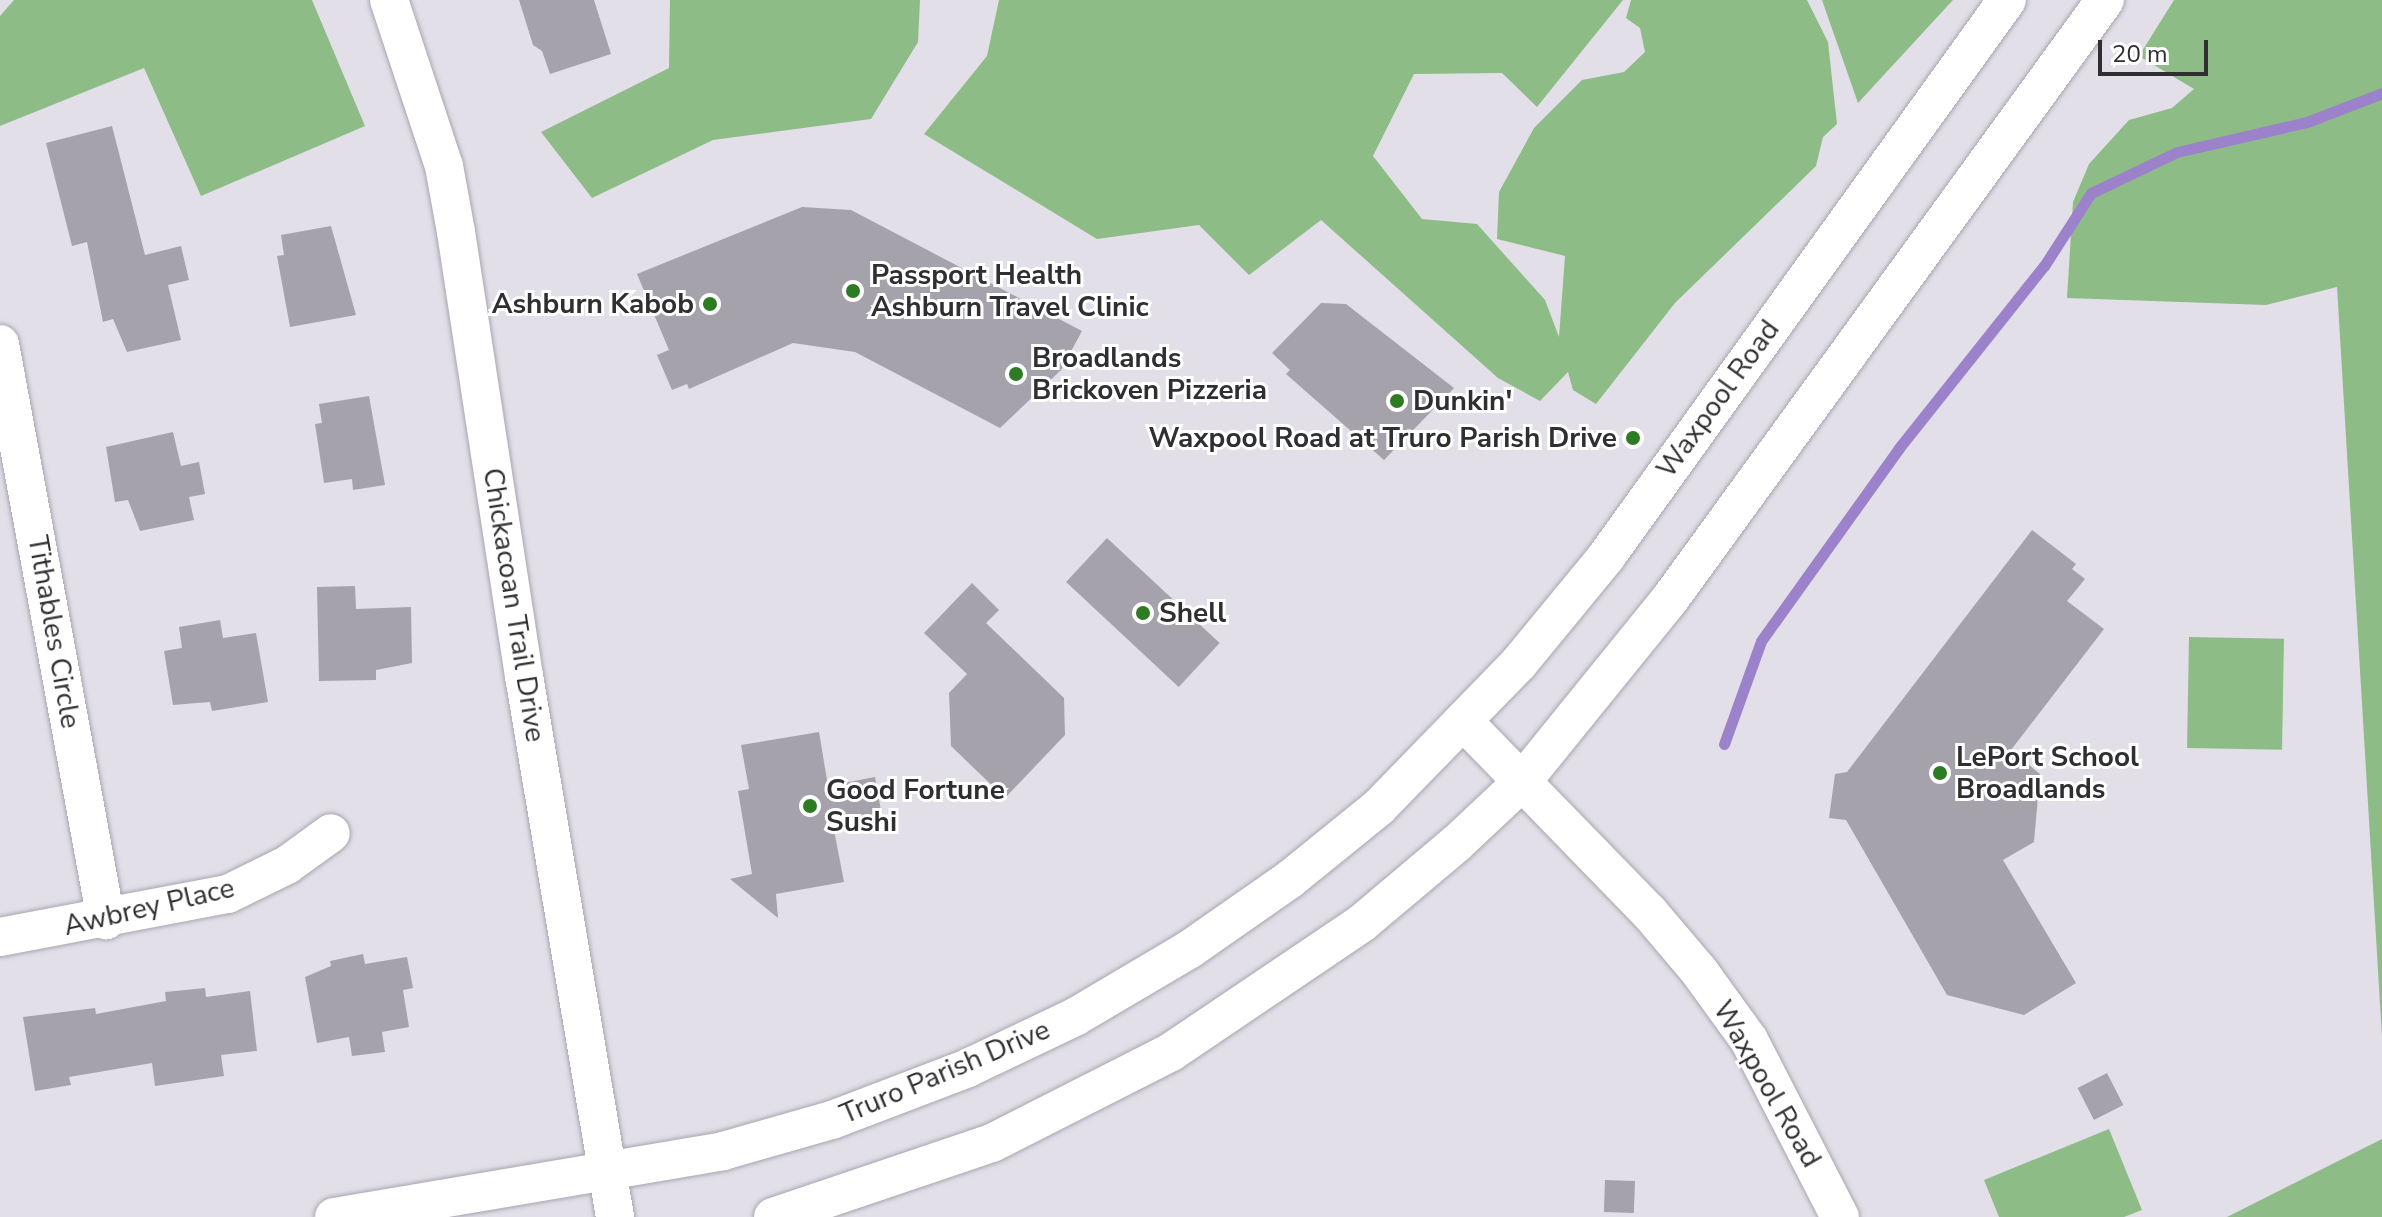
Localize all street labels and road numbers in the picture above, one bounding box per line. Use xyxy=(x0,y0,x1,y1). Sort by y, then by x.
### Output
street label: Waxpool Road xyxy=(1649,314,1787,484)
street label: Chickacoan Trail Drive xyxy=(476,466,552,744)
street label: Tithables Circle xyxy=(21,533,87,731)
street label: Awbrey Place xyxy=(60,871,238,943)
street label: Waxpool Road xyxy=(1706,995,1828,1173)
street label: Truro Parish Drive xyxy=(835,1013,1055,1131)

